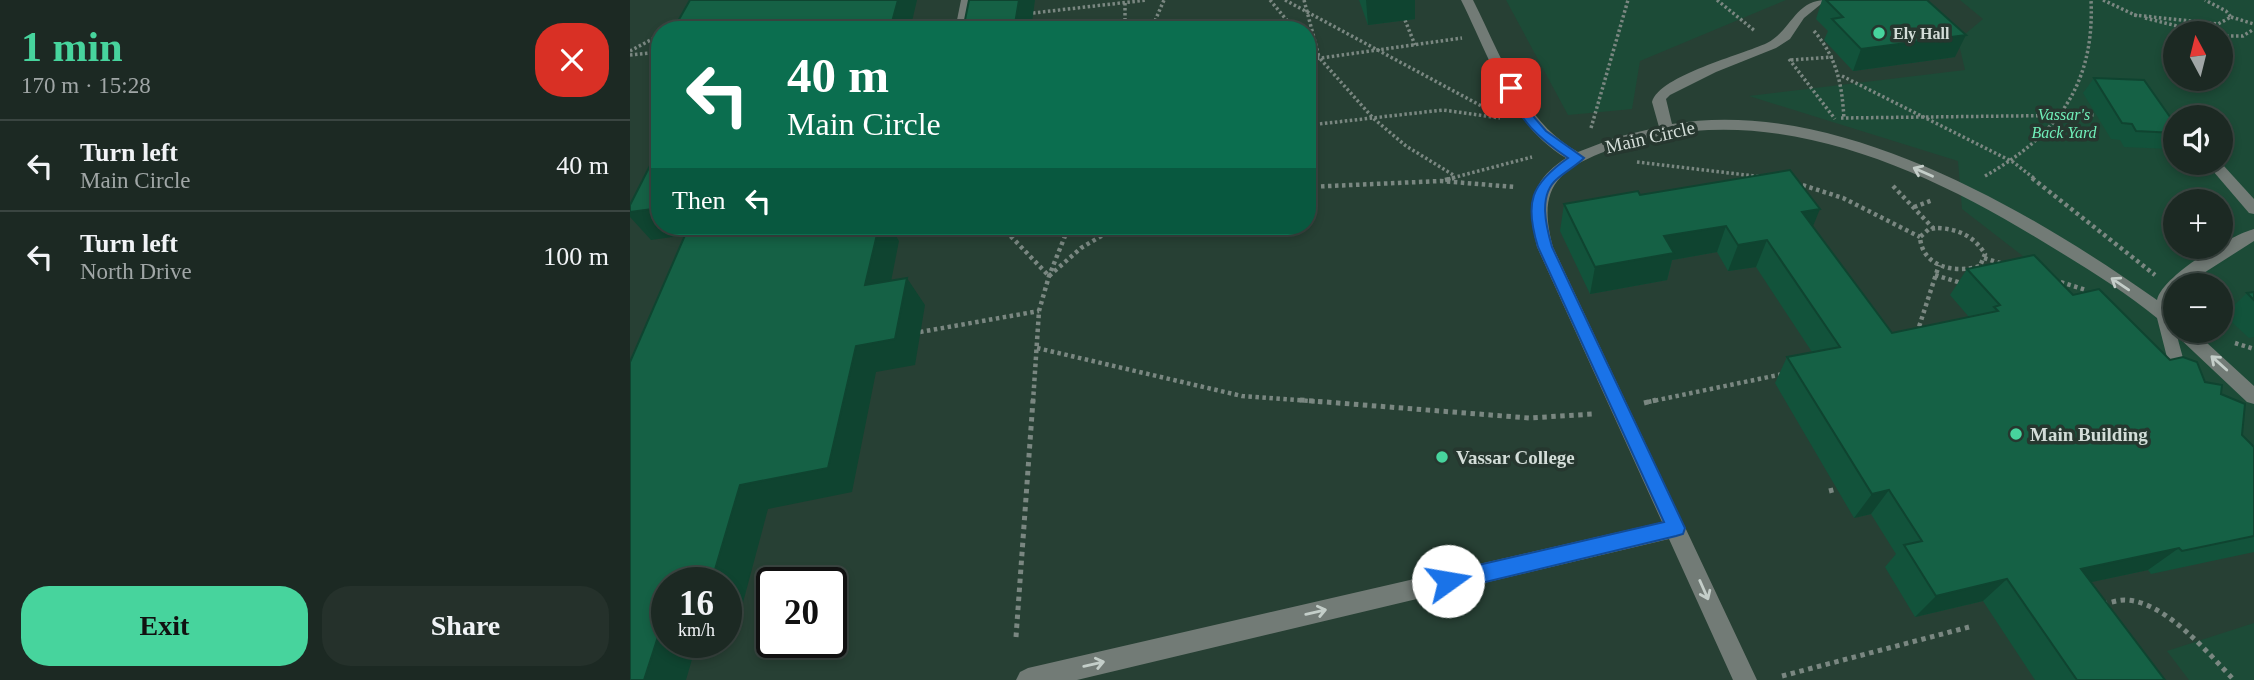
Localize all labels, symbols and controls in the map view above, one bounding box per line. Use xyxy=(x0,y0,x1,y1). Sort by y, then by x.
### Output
north arrow xyxy=(2163,21,2233,91)
map controls xyxy=(2163,21,2233,343)
button: close xyxy=(535,23,609,97)
text: 1 min xyxy=(21,24,123,70)
marker: Ely Hall xyxy=(1871,25,1887,41)
place label: Ely Hall xyxy=(1893,25,1950,43)
text: 40 m xyxy=(787,48,889,103)
icon: left xyxy=(672,49,763,140)
pin xyxy=(1481,58,1541,118)
icon: arrive xyxy=(1492,69,1530,107)
text: 170 m · 15:28 xyxy=(21,73,151,98)
button: sound xyxy=(2163,105,2233,175)
text: Main Circle xyxy=(787,106,941,142)
park label: Vassar's Back Yard xyxy=(2031,106,2098,141)
street label: Main Circle xyxy=(1603,117,1697,157)
text: Turn left xyxy=(80,138,178,167)
icon: left xyxy=(21,147,59,185)
text: 40 m xyxy=(556,151,609,180)
one-way arrow xyxy=(1912,165,1934,178)
text: Main Circle xyxy=(80,168,191,193)
icon: left xyxy=(739,182,777,220)
text: Then xyxy=(672,186,725,215)
button: + xyxy=(2163,189,2233,259)
text: Turn left xyxy=(80,229,178,258)
icon: left xyxy=(21,238,59,276)
text: 100 m xyxy=(543,242,609,271)
text: North Drive xyxy=(80,259,192,284)
button: − xyxy=(2163,273,2233,343)
one-way arrow xyxy=(2111,277,2130,291)
one-way arrow xyxy=(2211,355,2228,372)
place label: Main Building xyxy=(2030,424,2148,445)
marker: Main Building xyxy=(2008,426,2024,442)
place label: Vassar College xyxy=(1456,447,1575,468)
marker: Vassar College xyxy=(1434,449,1450,465)
position arrow xyxy=(1411,544,1485,618)
speed limit sign: 20 xyxy=(756,567,847,658)
one-way arrow xyxy=(1698,579,1711,600)
text: 16 xyxy=(679,584,714,623)
button: Exit xyxy=(21,586,308,666)
button: Share xyxy=(322,586,609,666)
one-way arrow xyxy=(1304,605,1327,619)
text: km/h xyxy=(678,620,715,640)
one-way arrow xyxy=(1082,657,1105,671)

